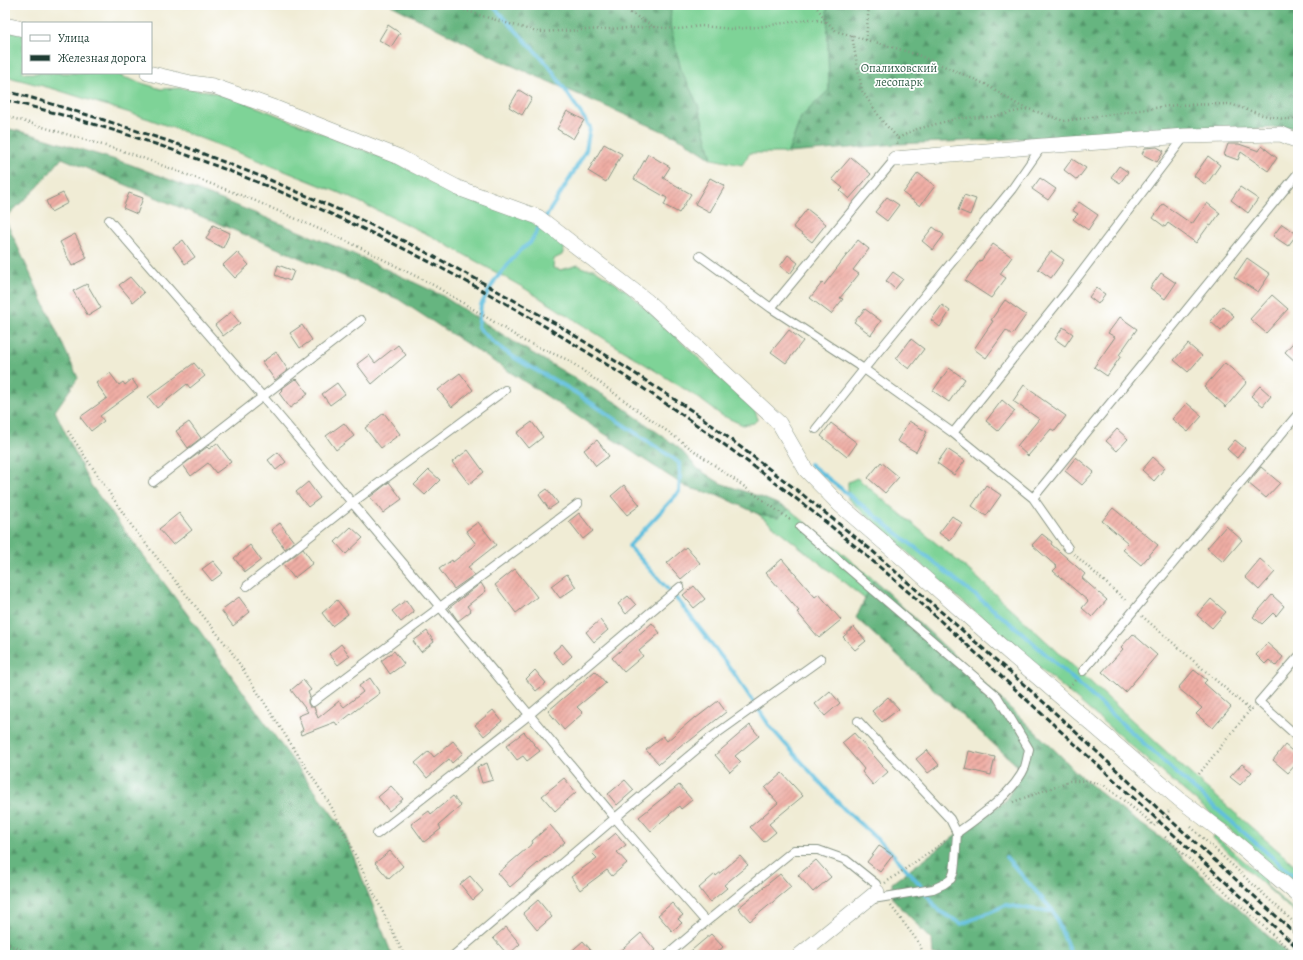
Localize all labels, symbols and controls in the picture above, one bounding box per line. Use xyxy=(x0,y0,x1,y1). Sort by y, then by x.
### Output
legend xyxy=(22,22,152,74)
text: Улица xyxy=(58,30,90,46)
text: Железная дорога xyxy=(58,50,147,66)
park label: Опалиховский лесопарк xyxy=(861,60,937,90)

